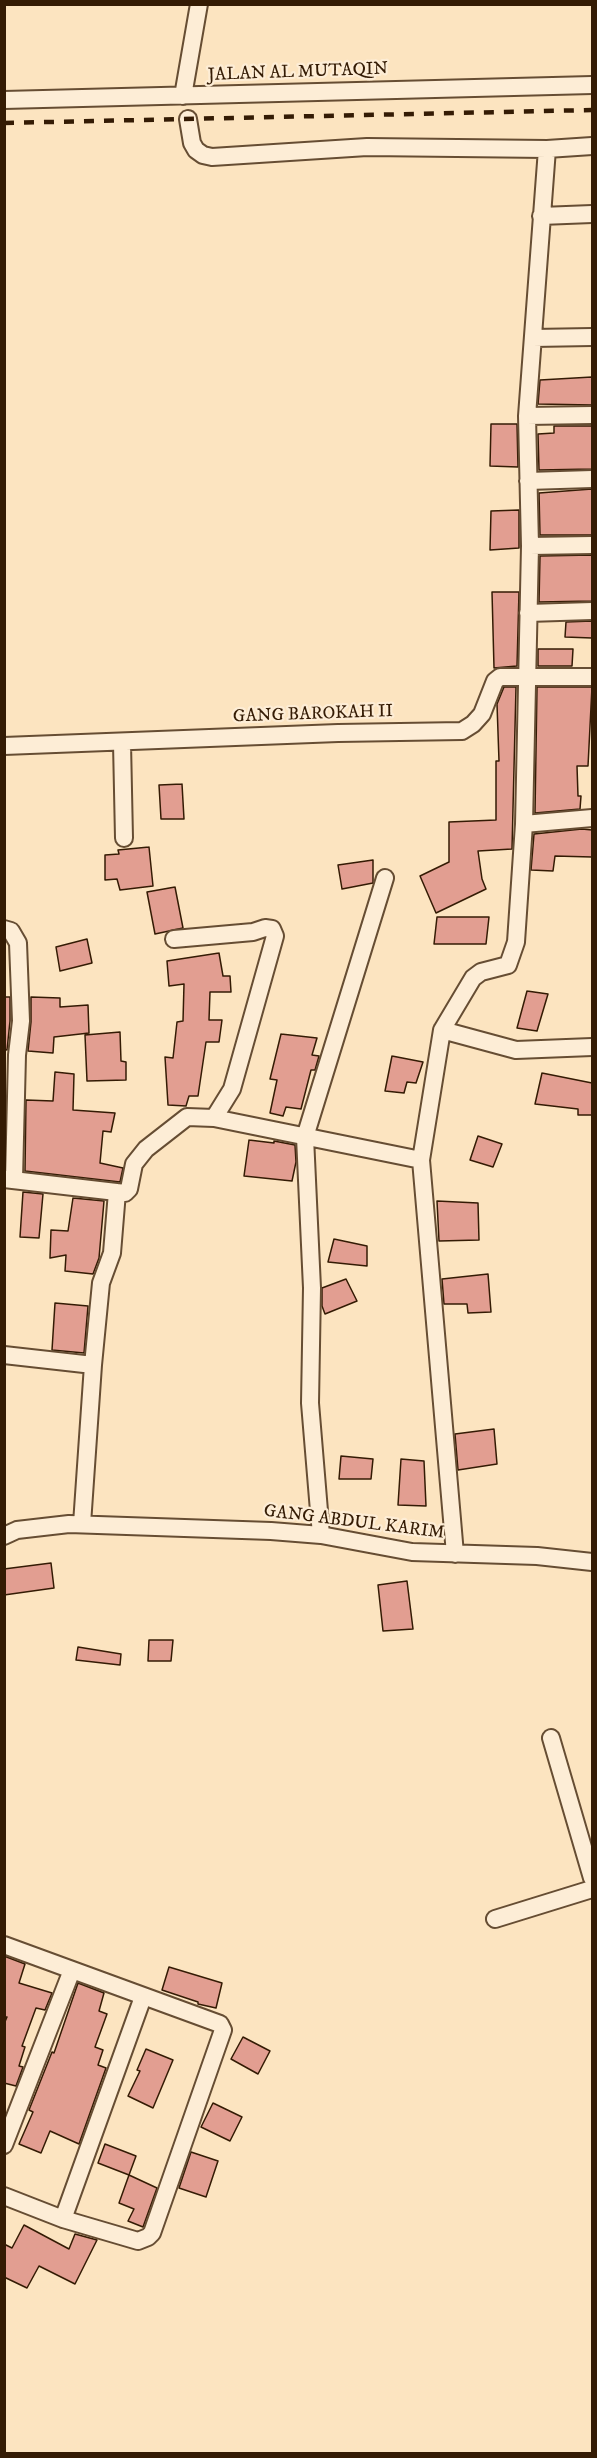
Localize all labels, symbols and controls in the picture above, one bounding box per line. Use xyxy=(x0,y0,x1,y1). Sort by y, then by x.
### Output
street label: JALAN AL MUTAQIN xyxy=(208,59,388,87)
street label: GANG BAROKAH II xyxy=(233,701,393,729)
street label: GANG ABDUL KARIM xyxy=(262,1501,446,1545)

